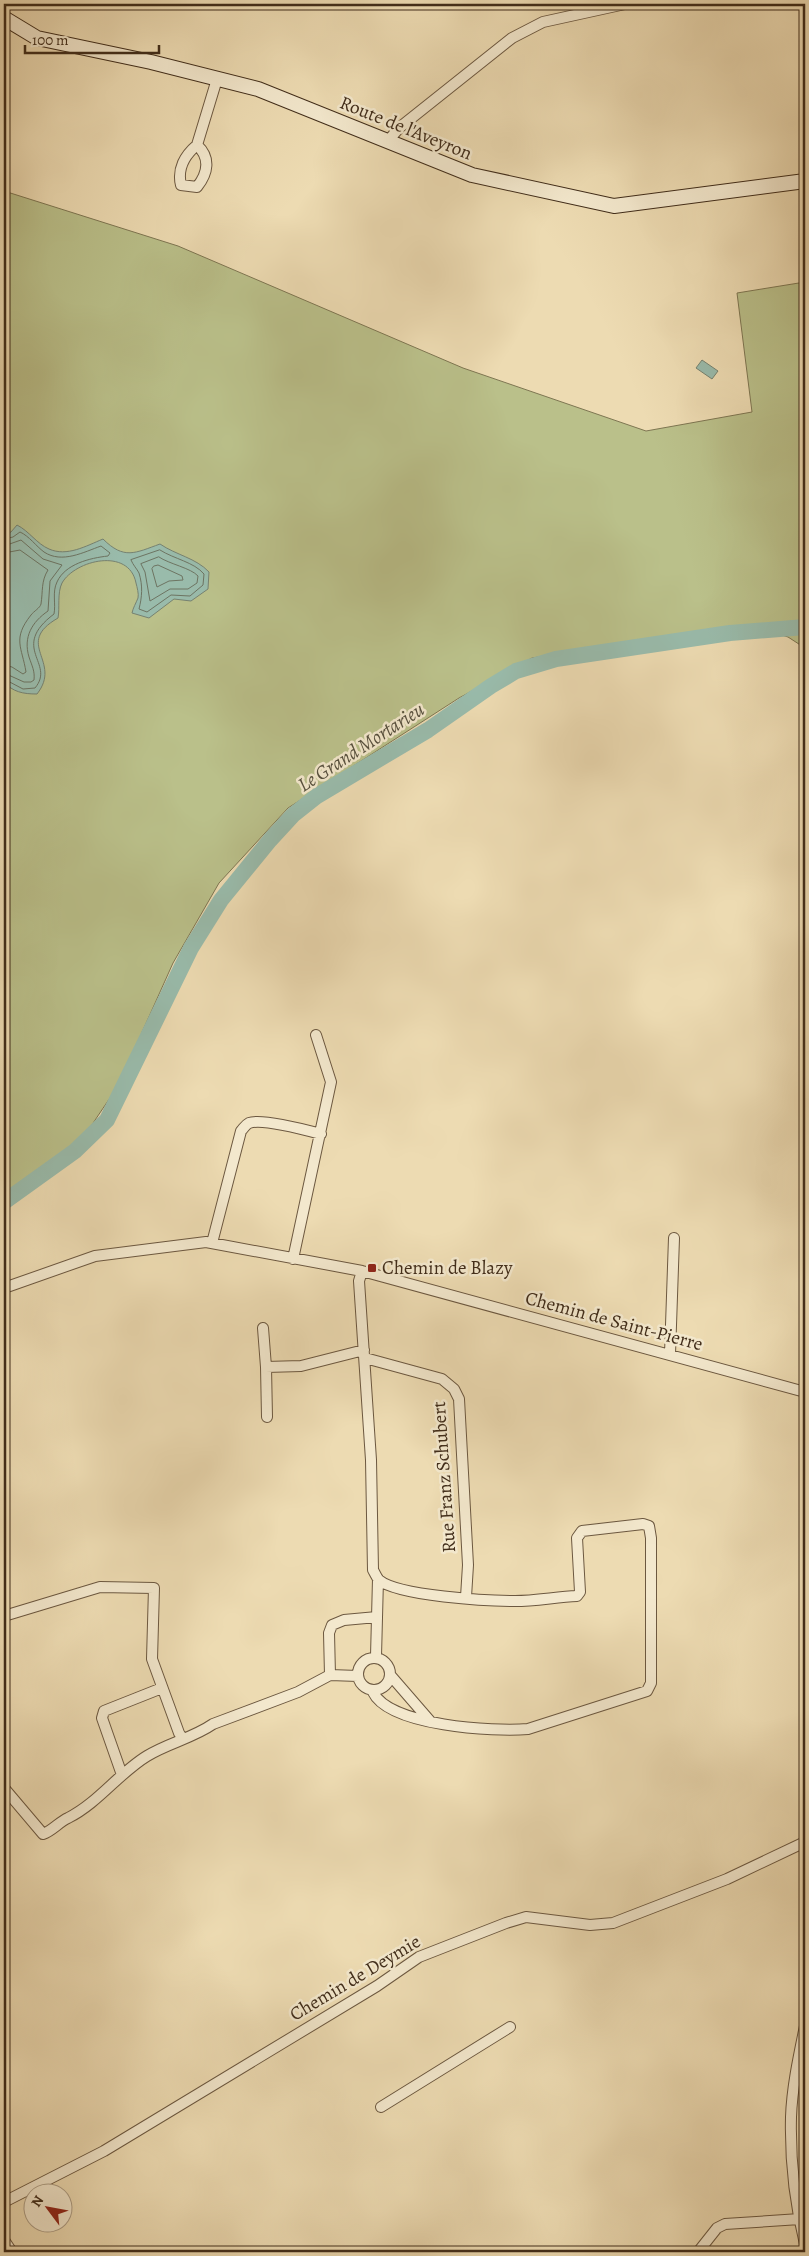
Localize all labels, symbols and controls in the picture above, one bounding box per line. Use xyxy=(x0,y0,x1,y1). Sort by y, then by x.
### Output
scale bar xyxy=(25,22,159,54)
text: 100 m xyxy=(32,30,69,50)
street label: Route de l'Aveyron xyxy=(336,90,476,166)
water label: Le Grand Mortarieu xyxy=(292,696,430,798)
place label: Chemin de Blazy xyxy=(382,1255,513,1281)
marker: Chemin de Blazy xyxy=(366,1262,378,1274)
street label: Chemin de Saint-Pierre xyxy=(522,1285,706,1357)
street label: Rue Franz Schubert xyxy=(426,1400,462,1554)
street label: Chemin de Deymie xyxy=(285,1929,425,2027)
north arrow xyxy=(22,2184,72,2234)
text: N xyxy=(27,2192,48,2211)

